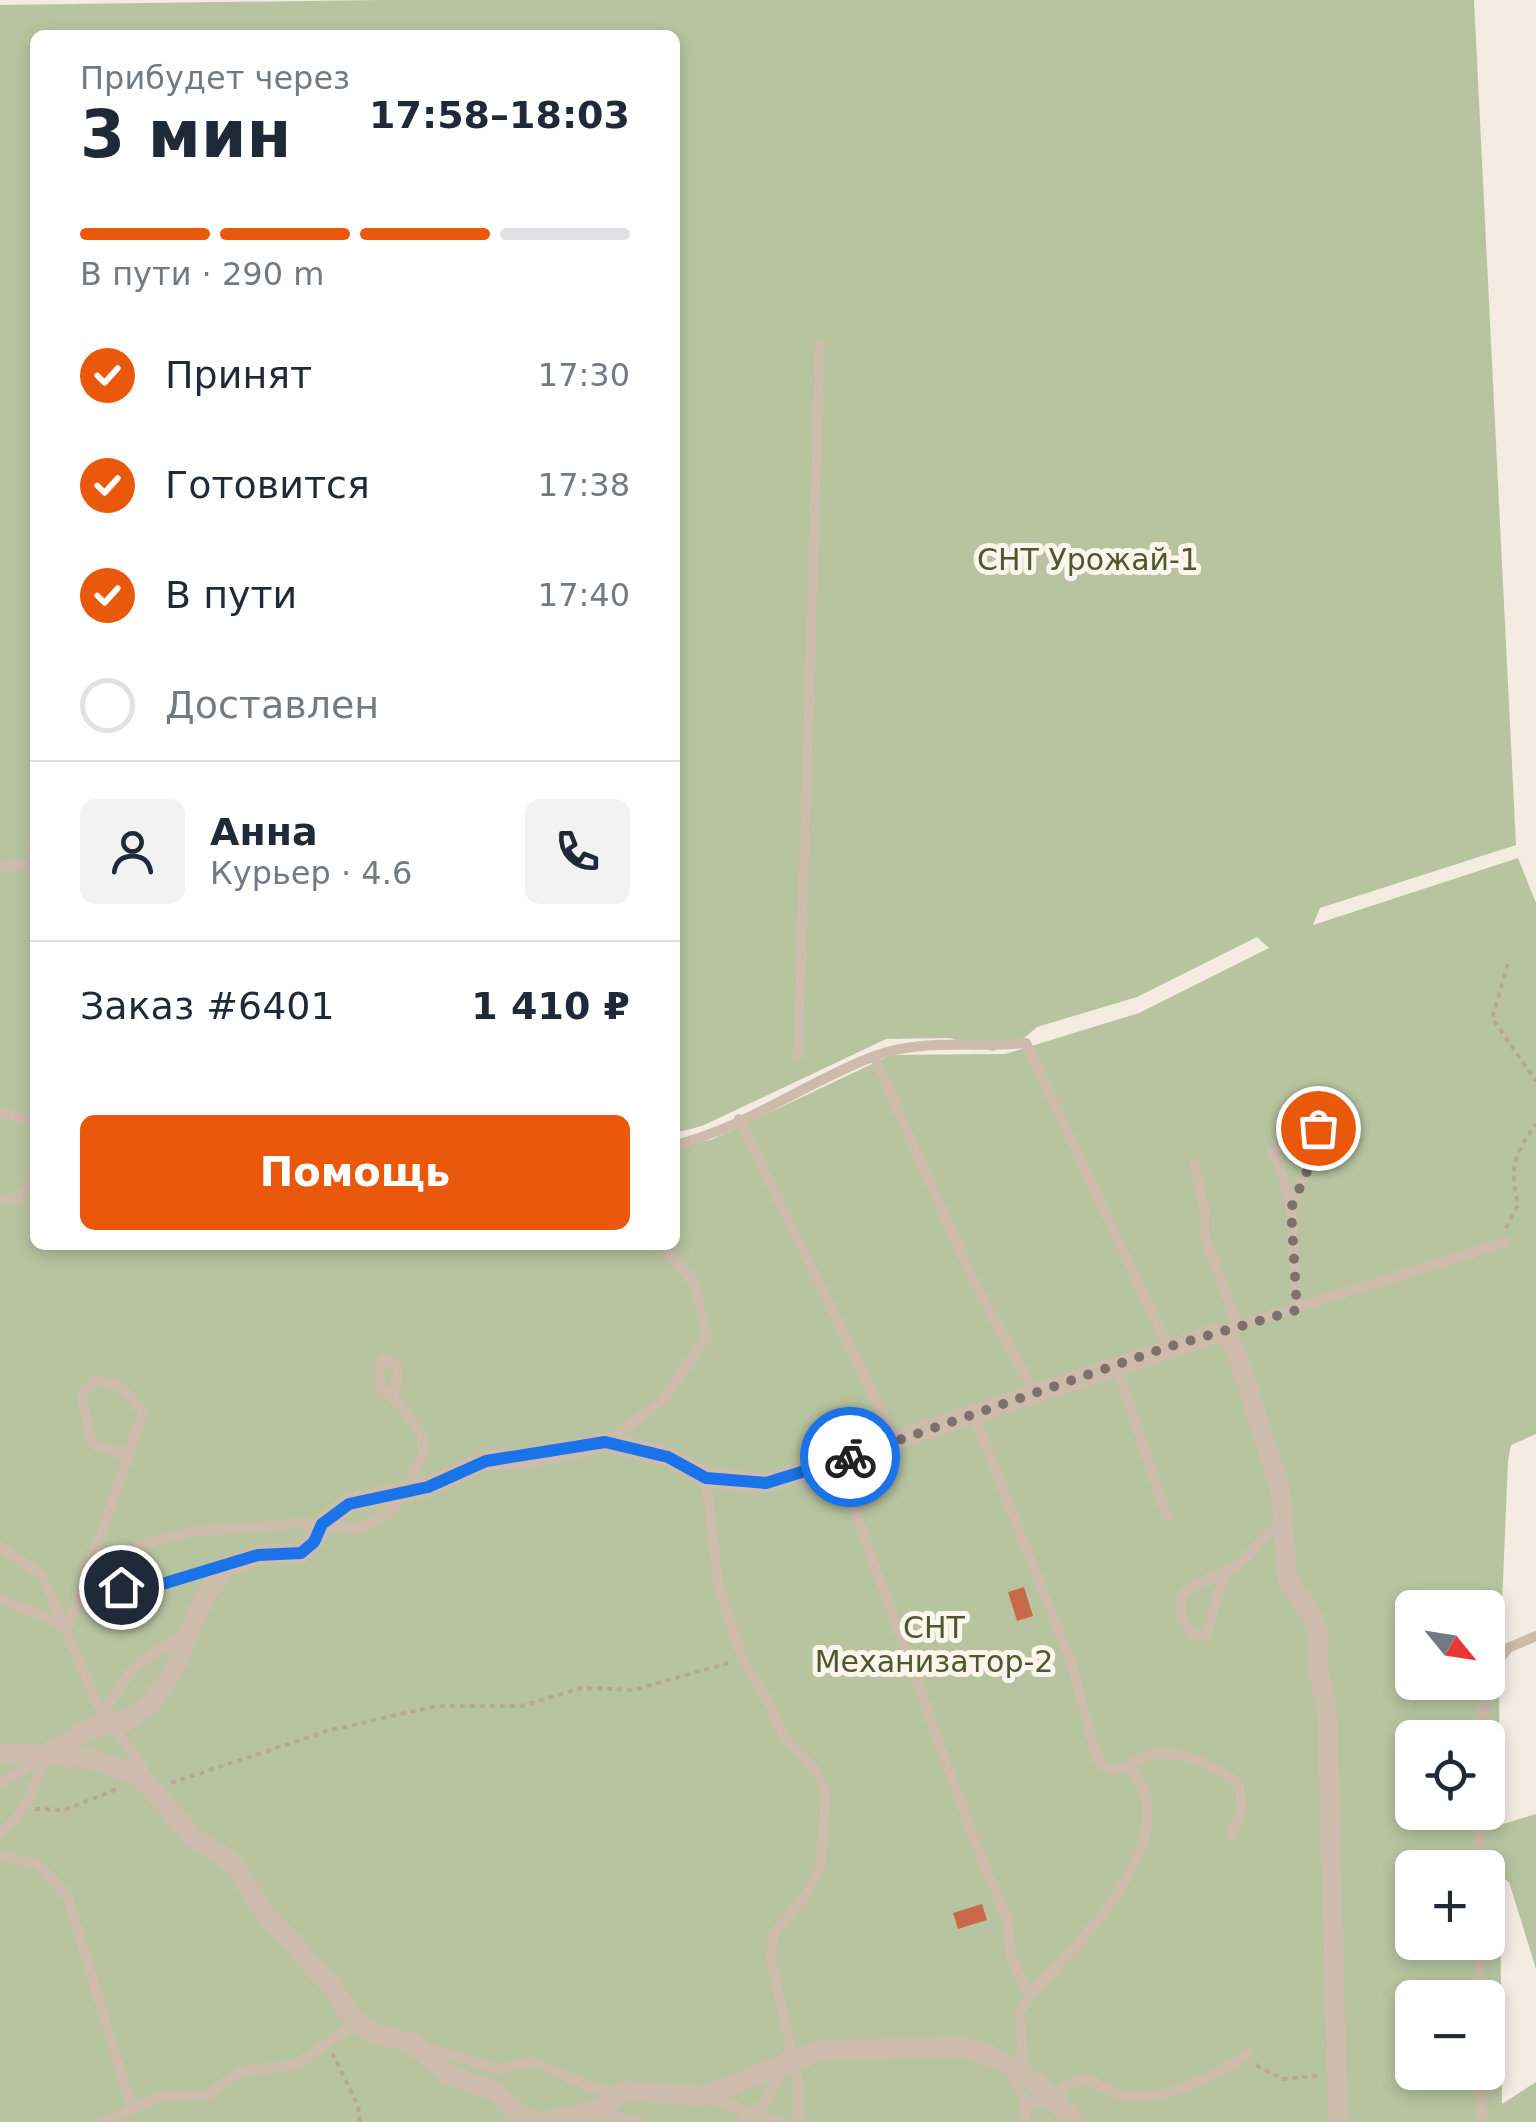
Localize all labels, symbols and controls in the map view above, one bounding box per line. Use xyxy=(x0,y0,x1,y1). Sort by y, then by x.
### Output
text: Прибудет через xyxy=(80,59,350,97)
text: 17:58–18:03 xyxy=(369,93,630,137)
text: 3 мин xyxy=(80,97,291,172)
text: В пути · 290 m xyxy=(80,255,324,293)
icon: check xyxy=(80,348,135,403)
text: Принят xyxy=(165,353,312,397)
text: 17:30 xyxy=(538,356,630,394)
icon: check xyxy=(80,458,135,513)
text: Готовится xyxy=(165,463,370,507)
text: 17:38 xyxy=(538,466,630,504)
park label: СНТ Урожай-1 xyxy=(977,542,1199,577)
icon: check xyxy=(80,568,135,623)
text: В пути xyxy=(165,573,297,617)
text: 17:40 xyxy=(538,576,630,614)
text: Доставлен xyxy=(165,683,379,727)
button: person xyxy=(80,799,185,904)
button: phone xyxy=(525,799,630,904)
text: Анна xyxy=(210,810,318,854)
text: Курьер · 4.6 xyxy=(210,854,412,892)
text: Заказ #6401 xyxy=(80,984,335,1028)
text: 1 410 ₽ xyxy=(471,984,630,1028)
pin xyxy=(1276,1086,1361,1171)
icon: bag xyxy=(1291,1101,1346,1156)
button: Помощь xyxy=(80,1115,630,1230)
courier xyxy=(800,1407,900,1507)
icon: bike xyxy=(823,1430,878,1485)
pin xyxy=(79,1545,164,1630)
icon: home xyxy=(94,1560,149,1615)
north arrow xyxy=(1395,1590,1505,1700)
map controls xyxy=(1395,1590,1505,2090)
park label: СНТ Механизатор-2 xyxy=(815,1610,1053,1679)
button: locate xyxy=(1395,1720,1505,1830)
button: + xyxy=(1395,1850,1505,1960)
button: − xyxy=(1395,1980,1505,2090)

